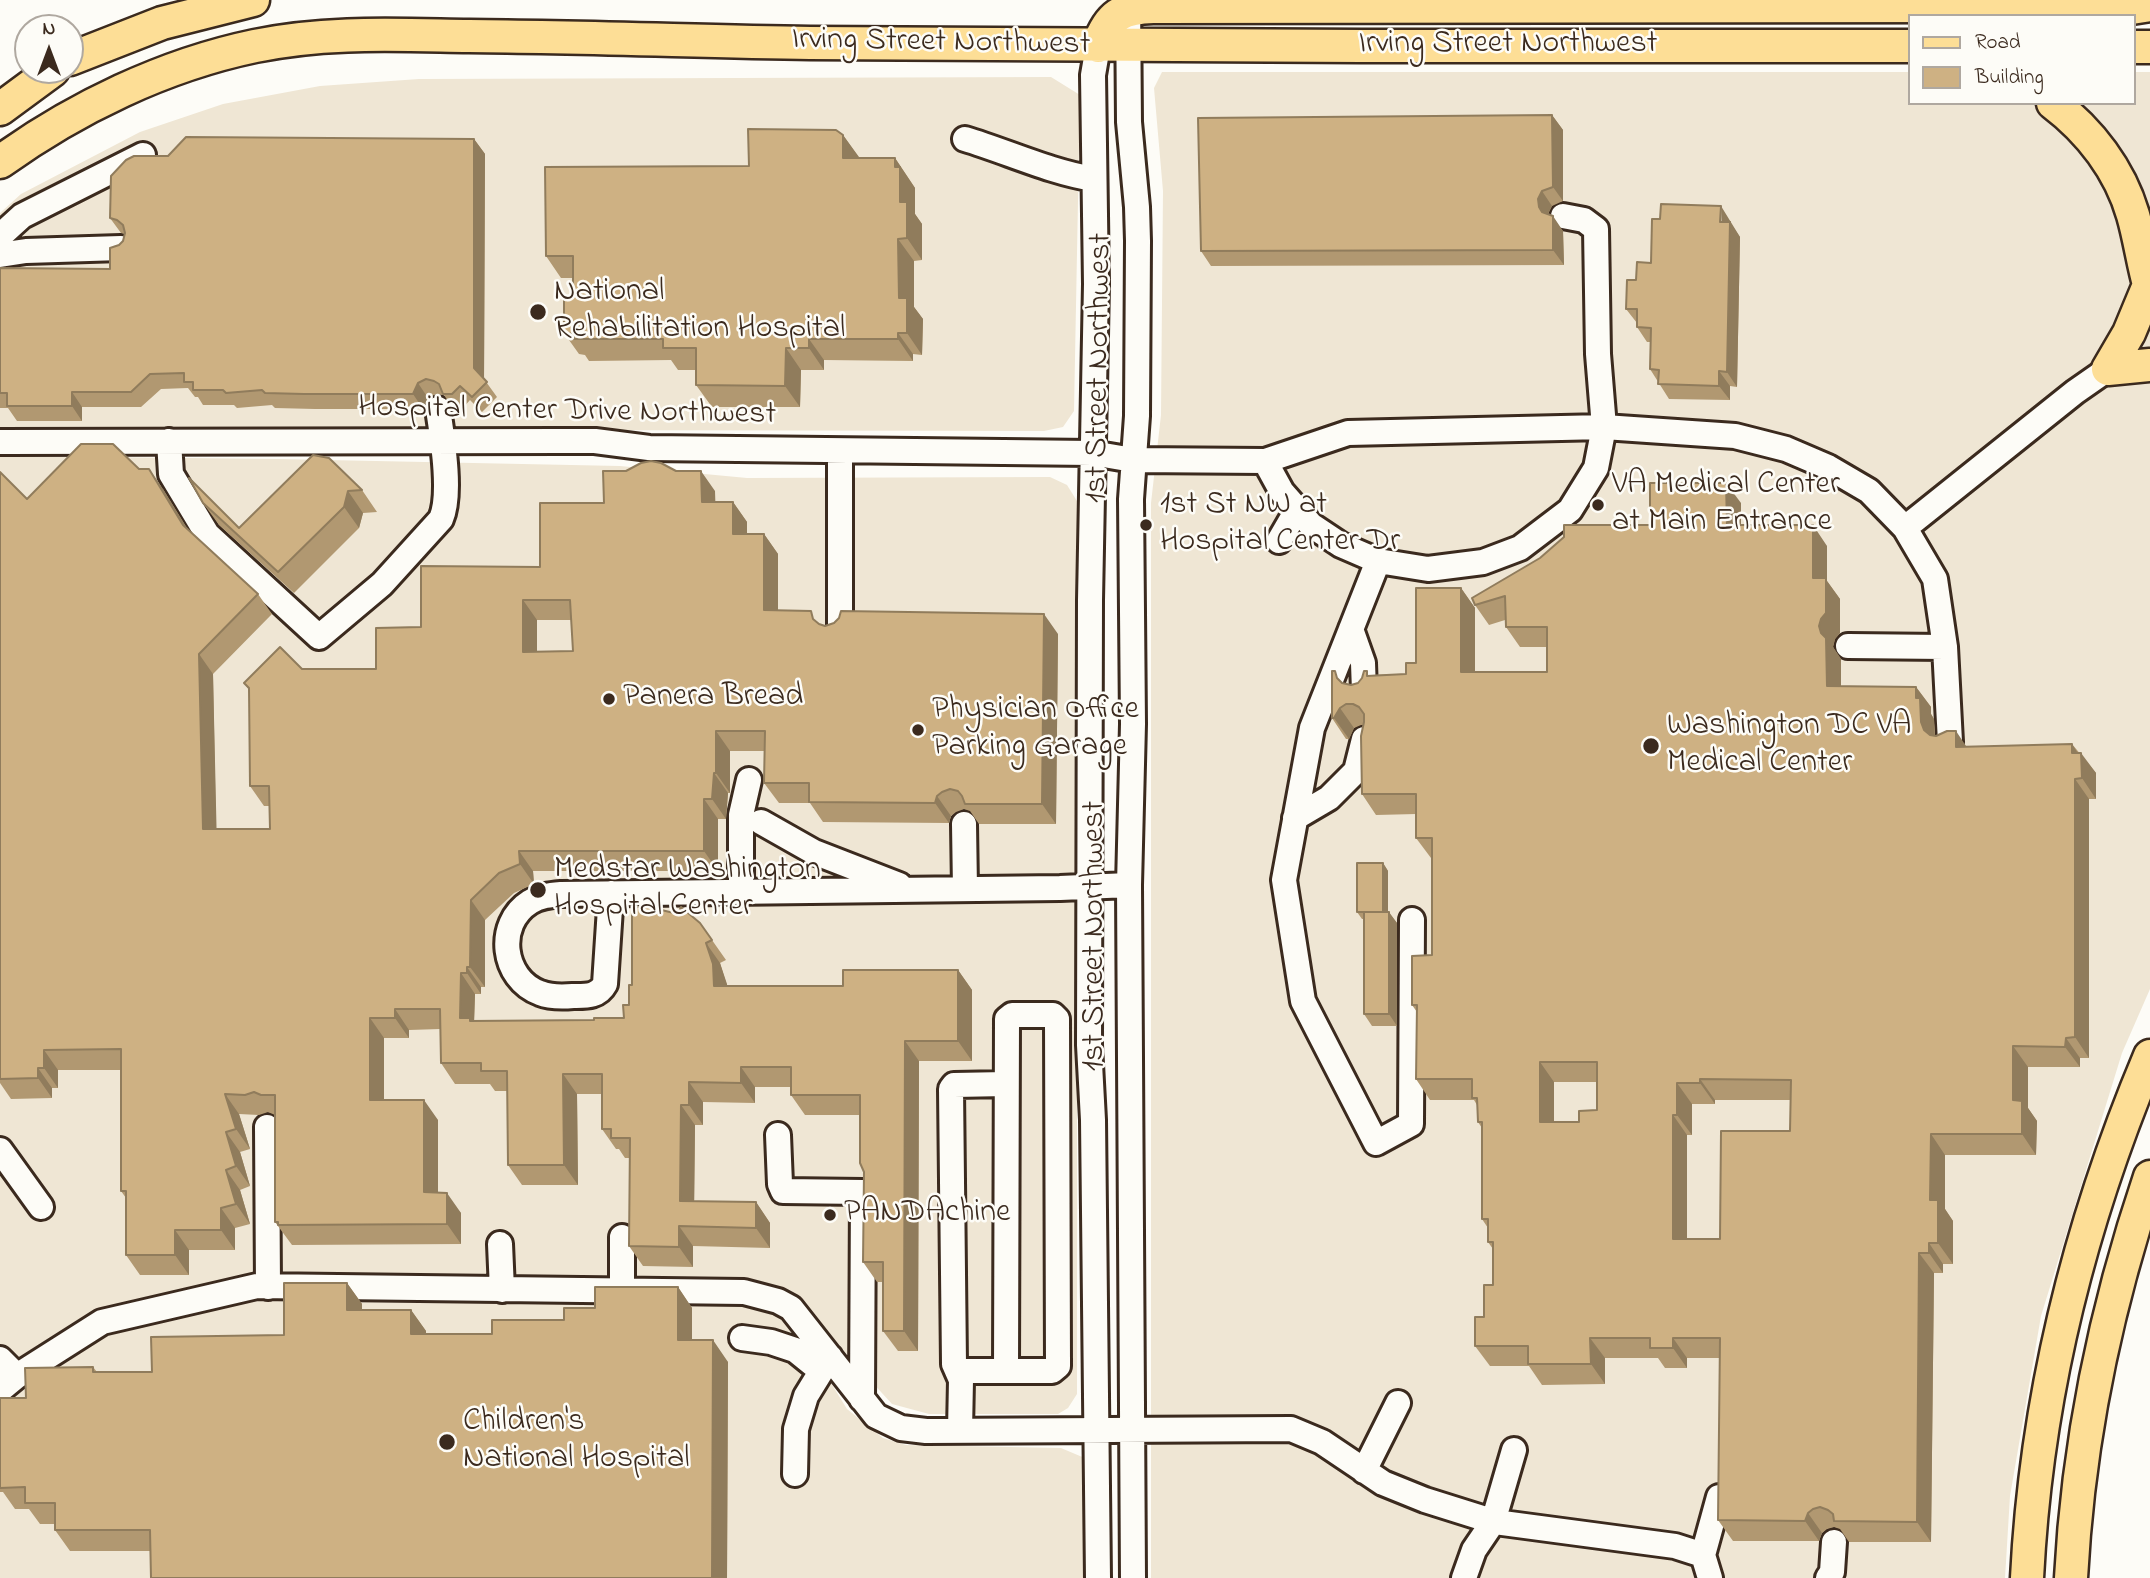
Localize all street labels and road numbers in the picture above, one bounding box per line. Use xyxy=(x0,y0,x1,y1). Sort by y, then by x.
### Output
street label: Irving Street Northwest xyxy=(791,22,1091,66)
street label: Irving Street Northwest xyxy=(1359,27,1657,65)
street label: 1st Street Northwest xyxy=(1079,233,1123,503)
street label: Hospital Center Drive Northwest xyxy=(358,390,776,436)
street label: 1st Street Northwest xyxy=(1078,801,1116,1071)

